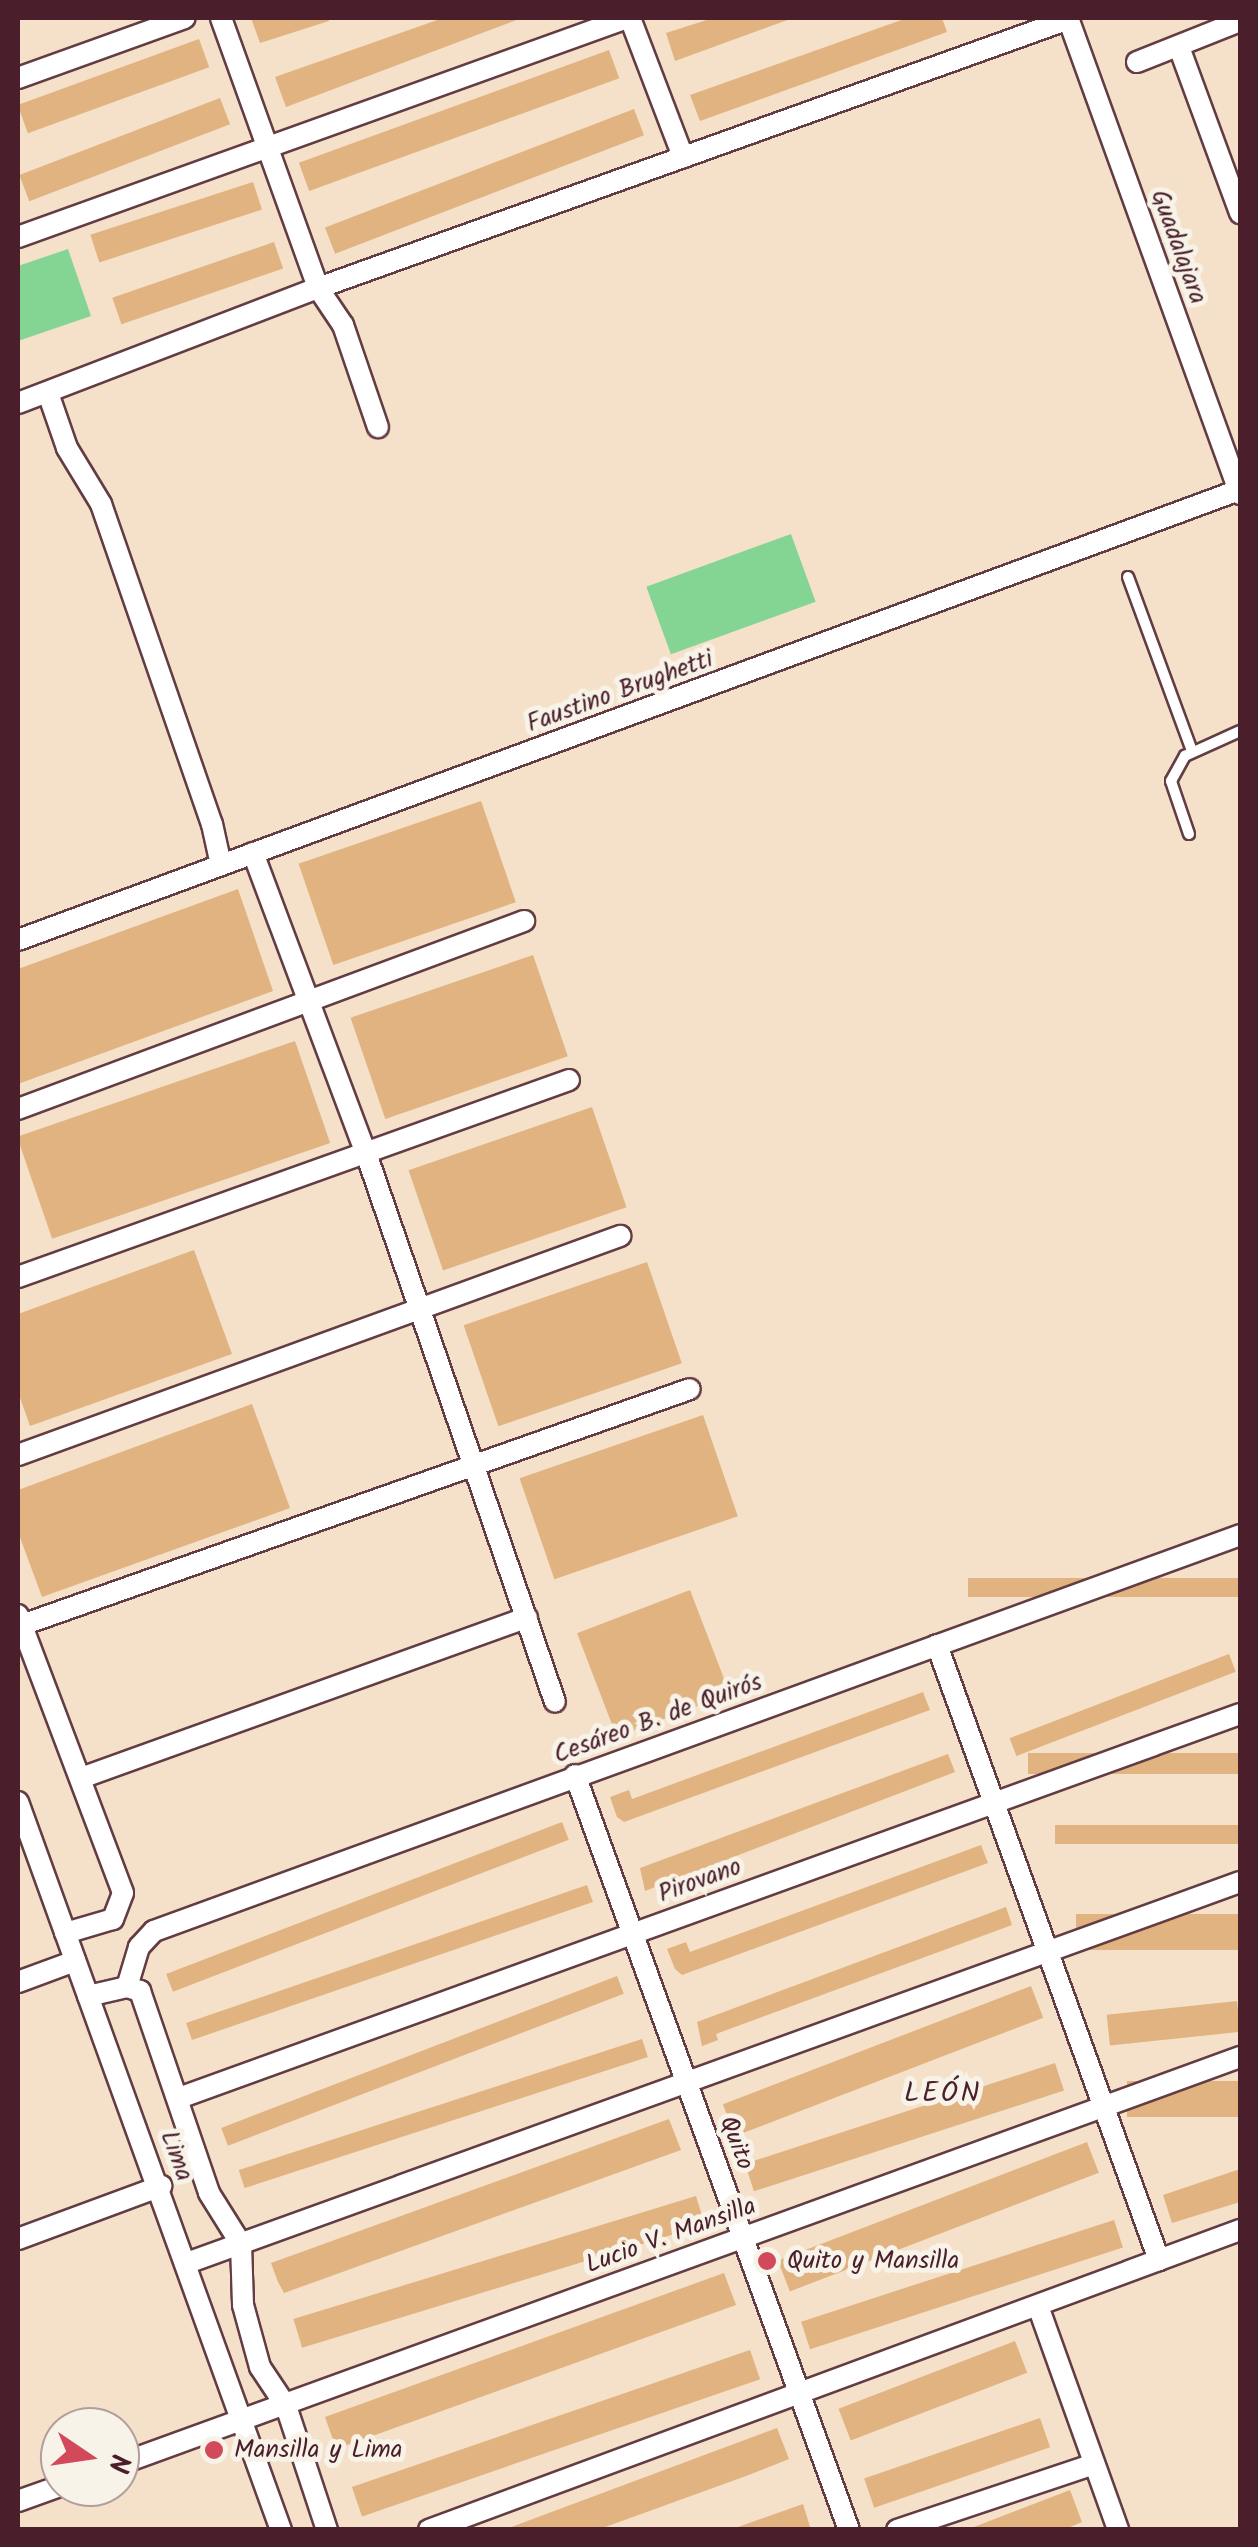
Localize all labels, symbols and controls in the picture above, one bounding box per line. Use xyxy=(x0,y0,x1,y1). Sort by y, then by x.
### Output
street label: Guadalajara xyxy=(1144,186,1212,308)
street label: Faustino Brughetti xyxy=(523,644,717,740)
street label: Cesáreo B. de Quirós xyxy=(550,1667,766,1771)
street label: Pirovano xyxy=(654,1852,746,1910)
district label: LEÓN xyxy=(904,2077,982,2111)
street label: Quito xyxy=(712,2112,760,2174)
street label: Lima xyxy=(153,2127,199,2185)
street label: Lucio V. Mansilla xyxy=(582,2191,760,2281)
place label: Quito y Mansilla xyxy=(787,2246,959,2276)
marker: Quito y Mansilla xyxy=(756,2250,778,2272)
north arrow xyxy=(40,2407,140,2507)
place label: Mansilla y Lima xyxy=(234,2435,402,2465)
marker: Mansilla y Lima xyxy=(203,2439,225,2461)
text: N xyxy=(94,2450,142,2477)

